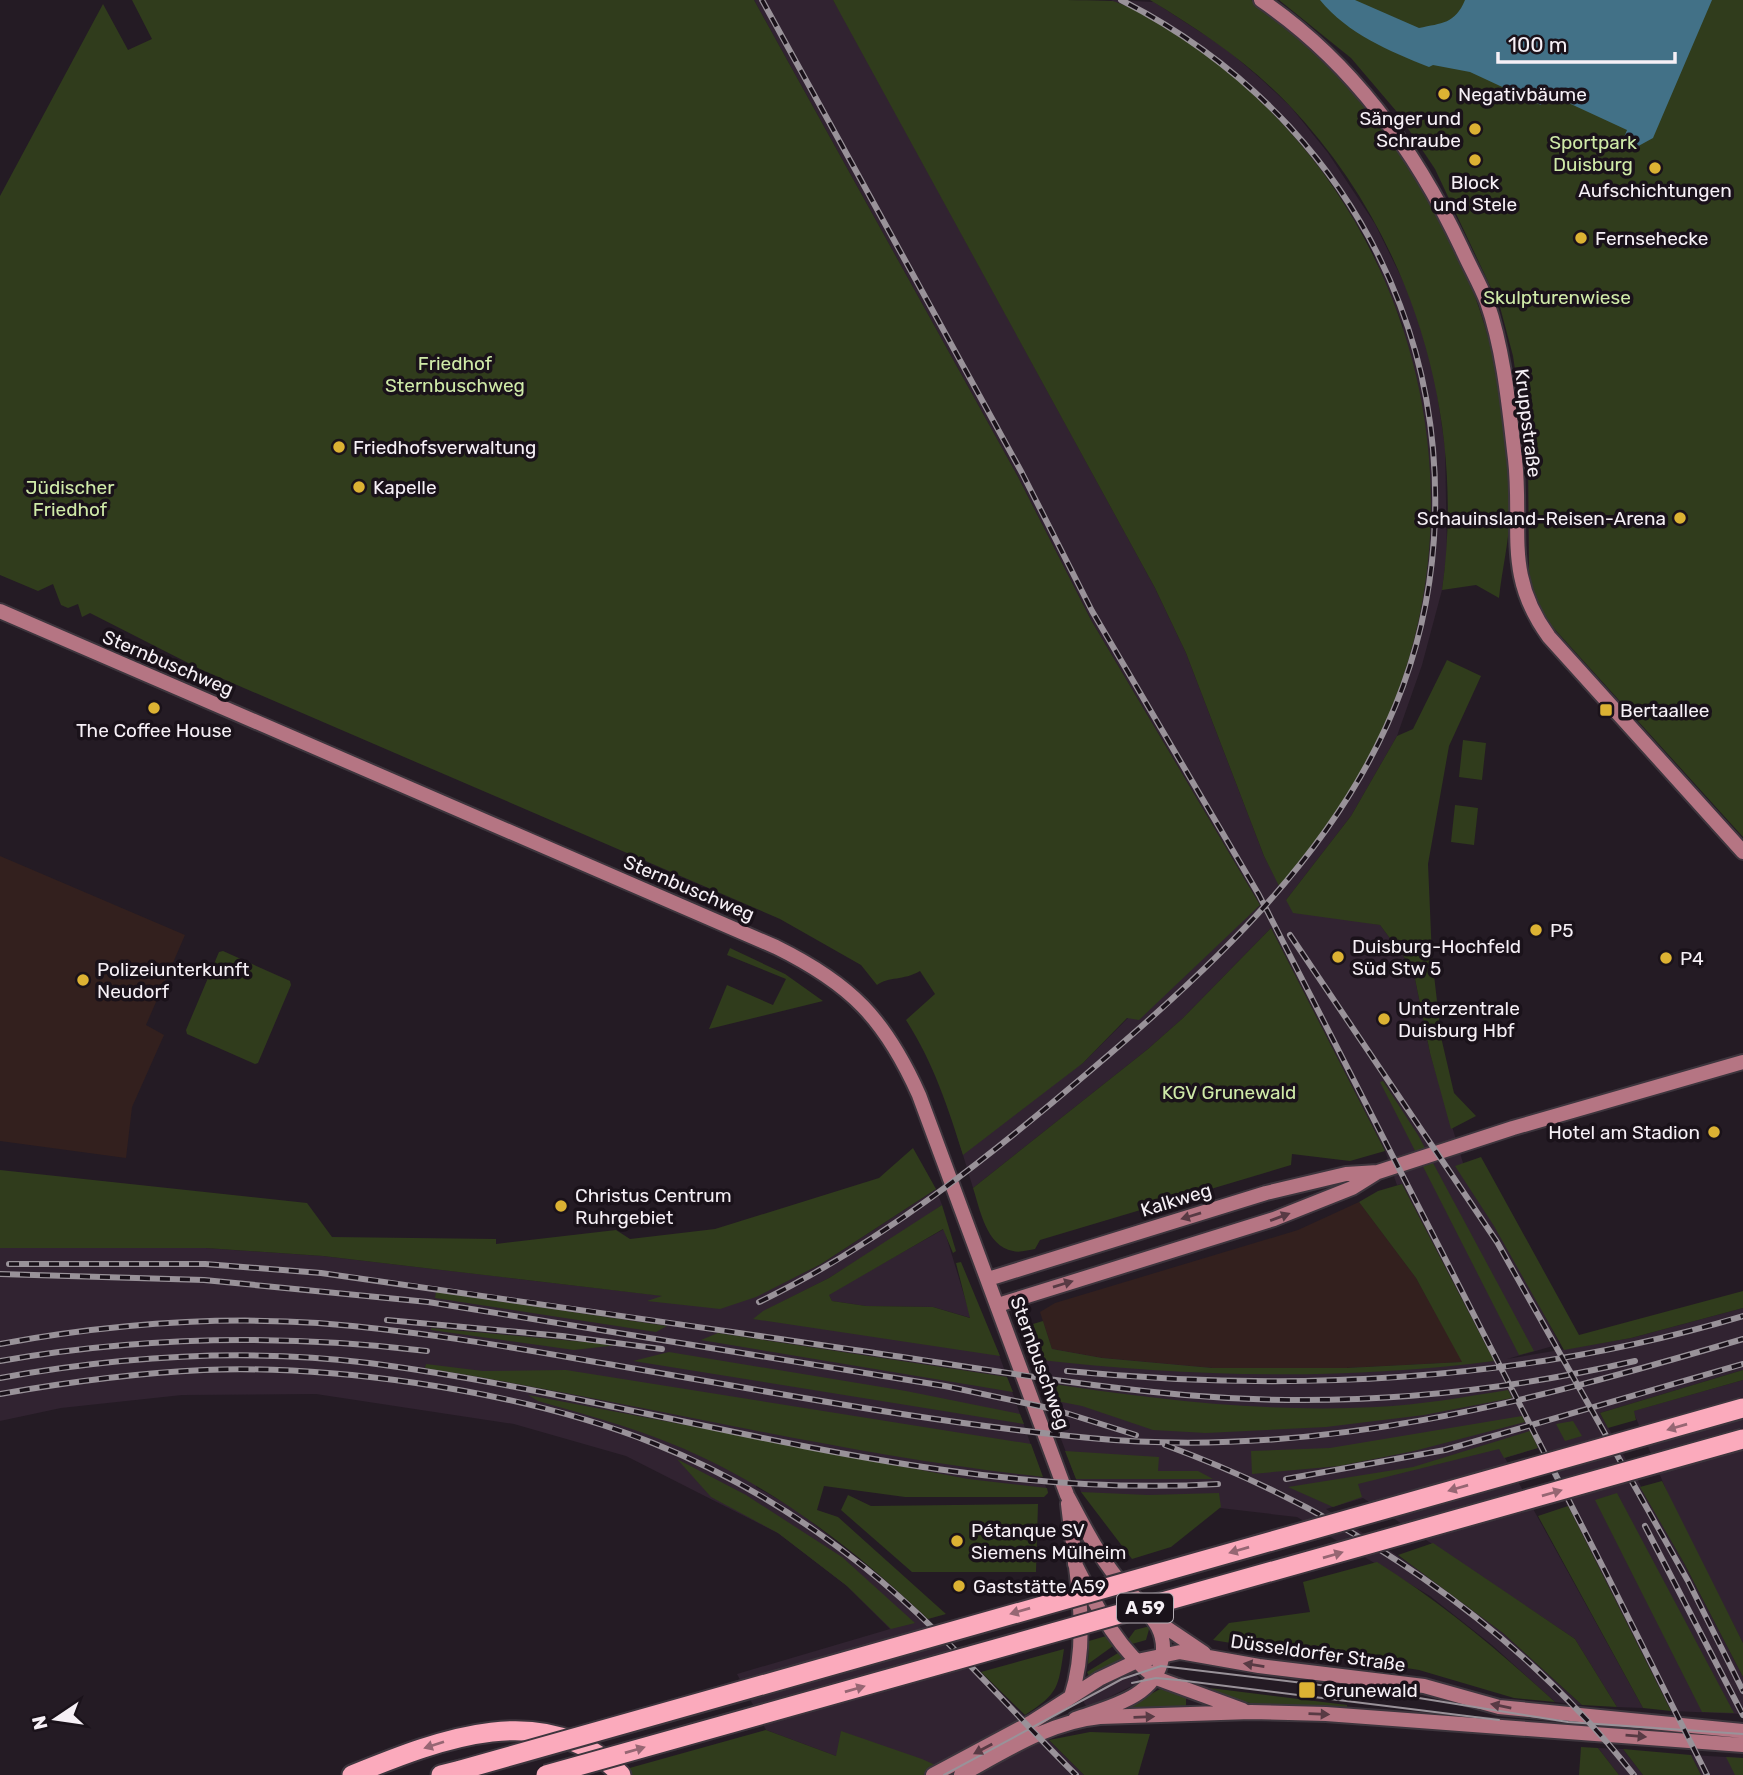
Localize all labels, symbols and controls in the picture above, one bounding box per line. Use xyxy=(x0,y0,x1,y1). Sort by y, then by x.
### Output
scale bar xyxy=(1498,21,1675,65)
text: 100 m xyxy=(1508,32,1567,57)
place label: Negativbäume xyxy=(1458,83,1587,106)
marker: Negativbäume xyxy=(1436,86,1452,102)
place label: Sänger und Schraube xyxy=(1359,107,1461,152)
marker: Sänger und Schraube xyxy=(1467,121,1483,137)
park label: Sportpark Duisburg xyxy=(1549,131,1637,176)
marker: Block und Stele xyxy=(1467,152,1483,168)
marker: Aufschichtungen xyxy=(1647,160,1663,176)
place label: Block und Stele xyxy=(1433,171,1517,216)
place label: Aufschichtungen xyxy=(1578,179,1732,202)
place label: Fernsehecke xyxy=(1595,227,1708,250)
marker: Fernsehecke xyxy=(1573,230,1589,246)
park label: Skulpturenwiese xyxy=(1483,286,1631,309)
park label: Friedhof Sternbuschweg xyxy=(385,352,525,397)
street label: Kruppstraße xyxy=(1510,367,1546,479)
place label: Friedhofsverwaltung xyxy=(353,436,536,459)
marker: Friedhofsverwaltung xyxy=(331,439,347,455)
park label: Jüdischer Friedhof xyxy=(26,476,115,521)
place label: Kapelle xyxy=(373,476,437,499)
marker: Kapelle xyxy=(351,479,367,495)
place label: Schauinsland-Reisen-Arena xyxy=(1417,507,1666,530)
marker: Schauinsland-Reisen-Arena xyxy=(1672,510,1688,526)
street label: Sternbuschweg xyxy=(99,625,237,701)
place label: Bertaallee xyxy=(1620,699,1709,722)
marker: The Coffee House xyxy=(146,700,162,716)
marker: Bertaallee xyxy=(1598,702,1614,718)
place label: The Coffee House xyxy=(76,719,232,742)
street label: Sternbuschweg xyxy=(620,850,758,926)
place label: P5 xyxy=(1550,919,1573,942)
marker: P5 xyxy=(1528,922,1544,938)
place label: Duisburg-Hochfeld Süd Stw 5 xyxy=(1352,935,1521,980)
place label: P4 xyxy=(1680,947,1704,970)
marker: Duisburg-Hochfeld Süd Stw 5 xyxy=(1330,949,1346,965)
marker: P4 xyxy=(1658,950,1674,966)
place label: Polizeiunterkunft Neudorf xyxy=(97,958,250,1003)
marker: Polizeiunterkunft Neudorf xyxy=(75,972,91,988)
place label: Unterzentrale Duisburg Hbf xyxy=(1398,997,1520,1042)
marker: Unterzentrale Duisburg Hbf xyxy=(1376,1011,1392,1027)
park label: KGV Grunewald xyxy=(1162,1081,1296,1104)
place label: Hotel am Stadion xyxy=(1548,1121,1700,1144)
marker: Hotel am Stadion xyxy=(1706,1124,1722,1140)
street label: Kalkweg xyxy=(1138,1178,1214,1222)
place label: Christus Centrum Ruhrgebiet xyxy=(575,1184,732,1229)
marker: Christus Centrum Ruhrgebiet xyxy=(553,1198,569,1214)
one-way arrow xyxy=(1180,1211,1201,1222)
one-way arrow xyxy=(1270,1211,1291,1222)
one-way arrow xyxy=(1053,1279,1074,1289)
street label: Sternbuschweg xyxy=(1005,1293,1075,1433)
one-way arrow xyxy=(1666,1422,1687,1432)
one-way arrow xyxy=(1447,1483,1469,1494)
one-way arrow xyxy=(1542,1488,1563,1498)
place label: Pétanque SV Siemens Mülheim xyxy=(971,1519,1126,1564)
marker: Pétanque SV Siemens Mülheim xyxy=(949,1533,965,1549)
one-way arrow xyxy=(1228,1545,1249,1555)
one-way arrow xyxy=(1322,1549,1344,1560)
place label: Gaststätte A59 xyxy=(973,1575,1106,1598)
marker: Gaststätte A59 xyxy=(951,1578,967,1594)
road number: A 59 xyxy=(1117,1594,1173,1623)
one-way arrow xyxy=(1009,1606,1031,1617)
street label: Düsseldorfer Straße xyxy=(1229,1629,1407,1677)
one-way arrow xyxy=(1243,1660,1265,1671)
place label: Grunewald xyxy=(1323,1679,1418,1702)
marker: Grunewald xyxy=(1297,1680,1317,1700)
one-way arrow xyxy=(844,1683,866,1694)
north arrow xyxy=(21,1684,91,1754)
one-way arrow xyxy=(1490,1701,1512,1712)
one-way arrow xyxy=(1308,1709,1330,1720)
one-way arrow xyxy=(1133,1711,1155,1722)
text: N xyxy=(27,1713,53,1732)
one-way arrow xyxy=(1625,1731,1647,1742)
one-way arrow xyxy=(423,1740,444,1751)
one-way arrow xyxy=(973,1743,993,1754)
one-way arrow xyxy=(625,1744,647,1755)

